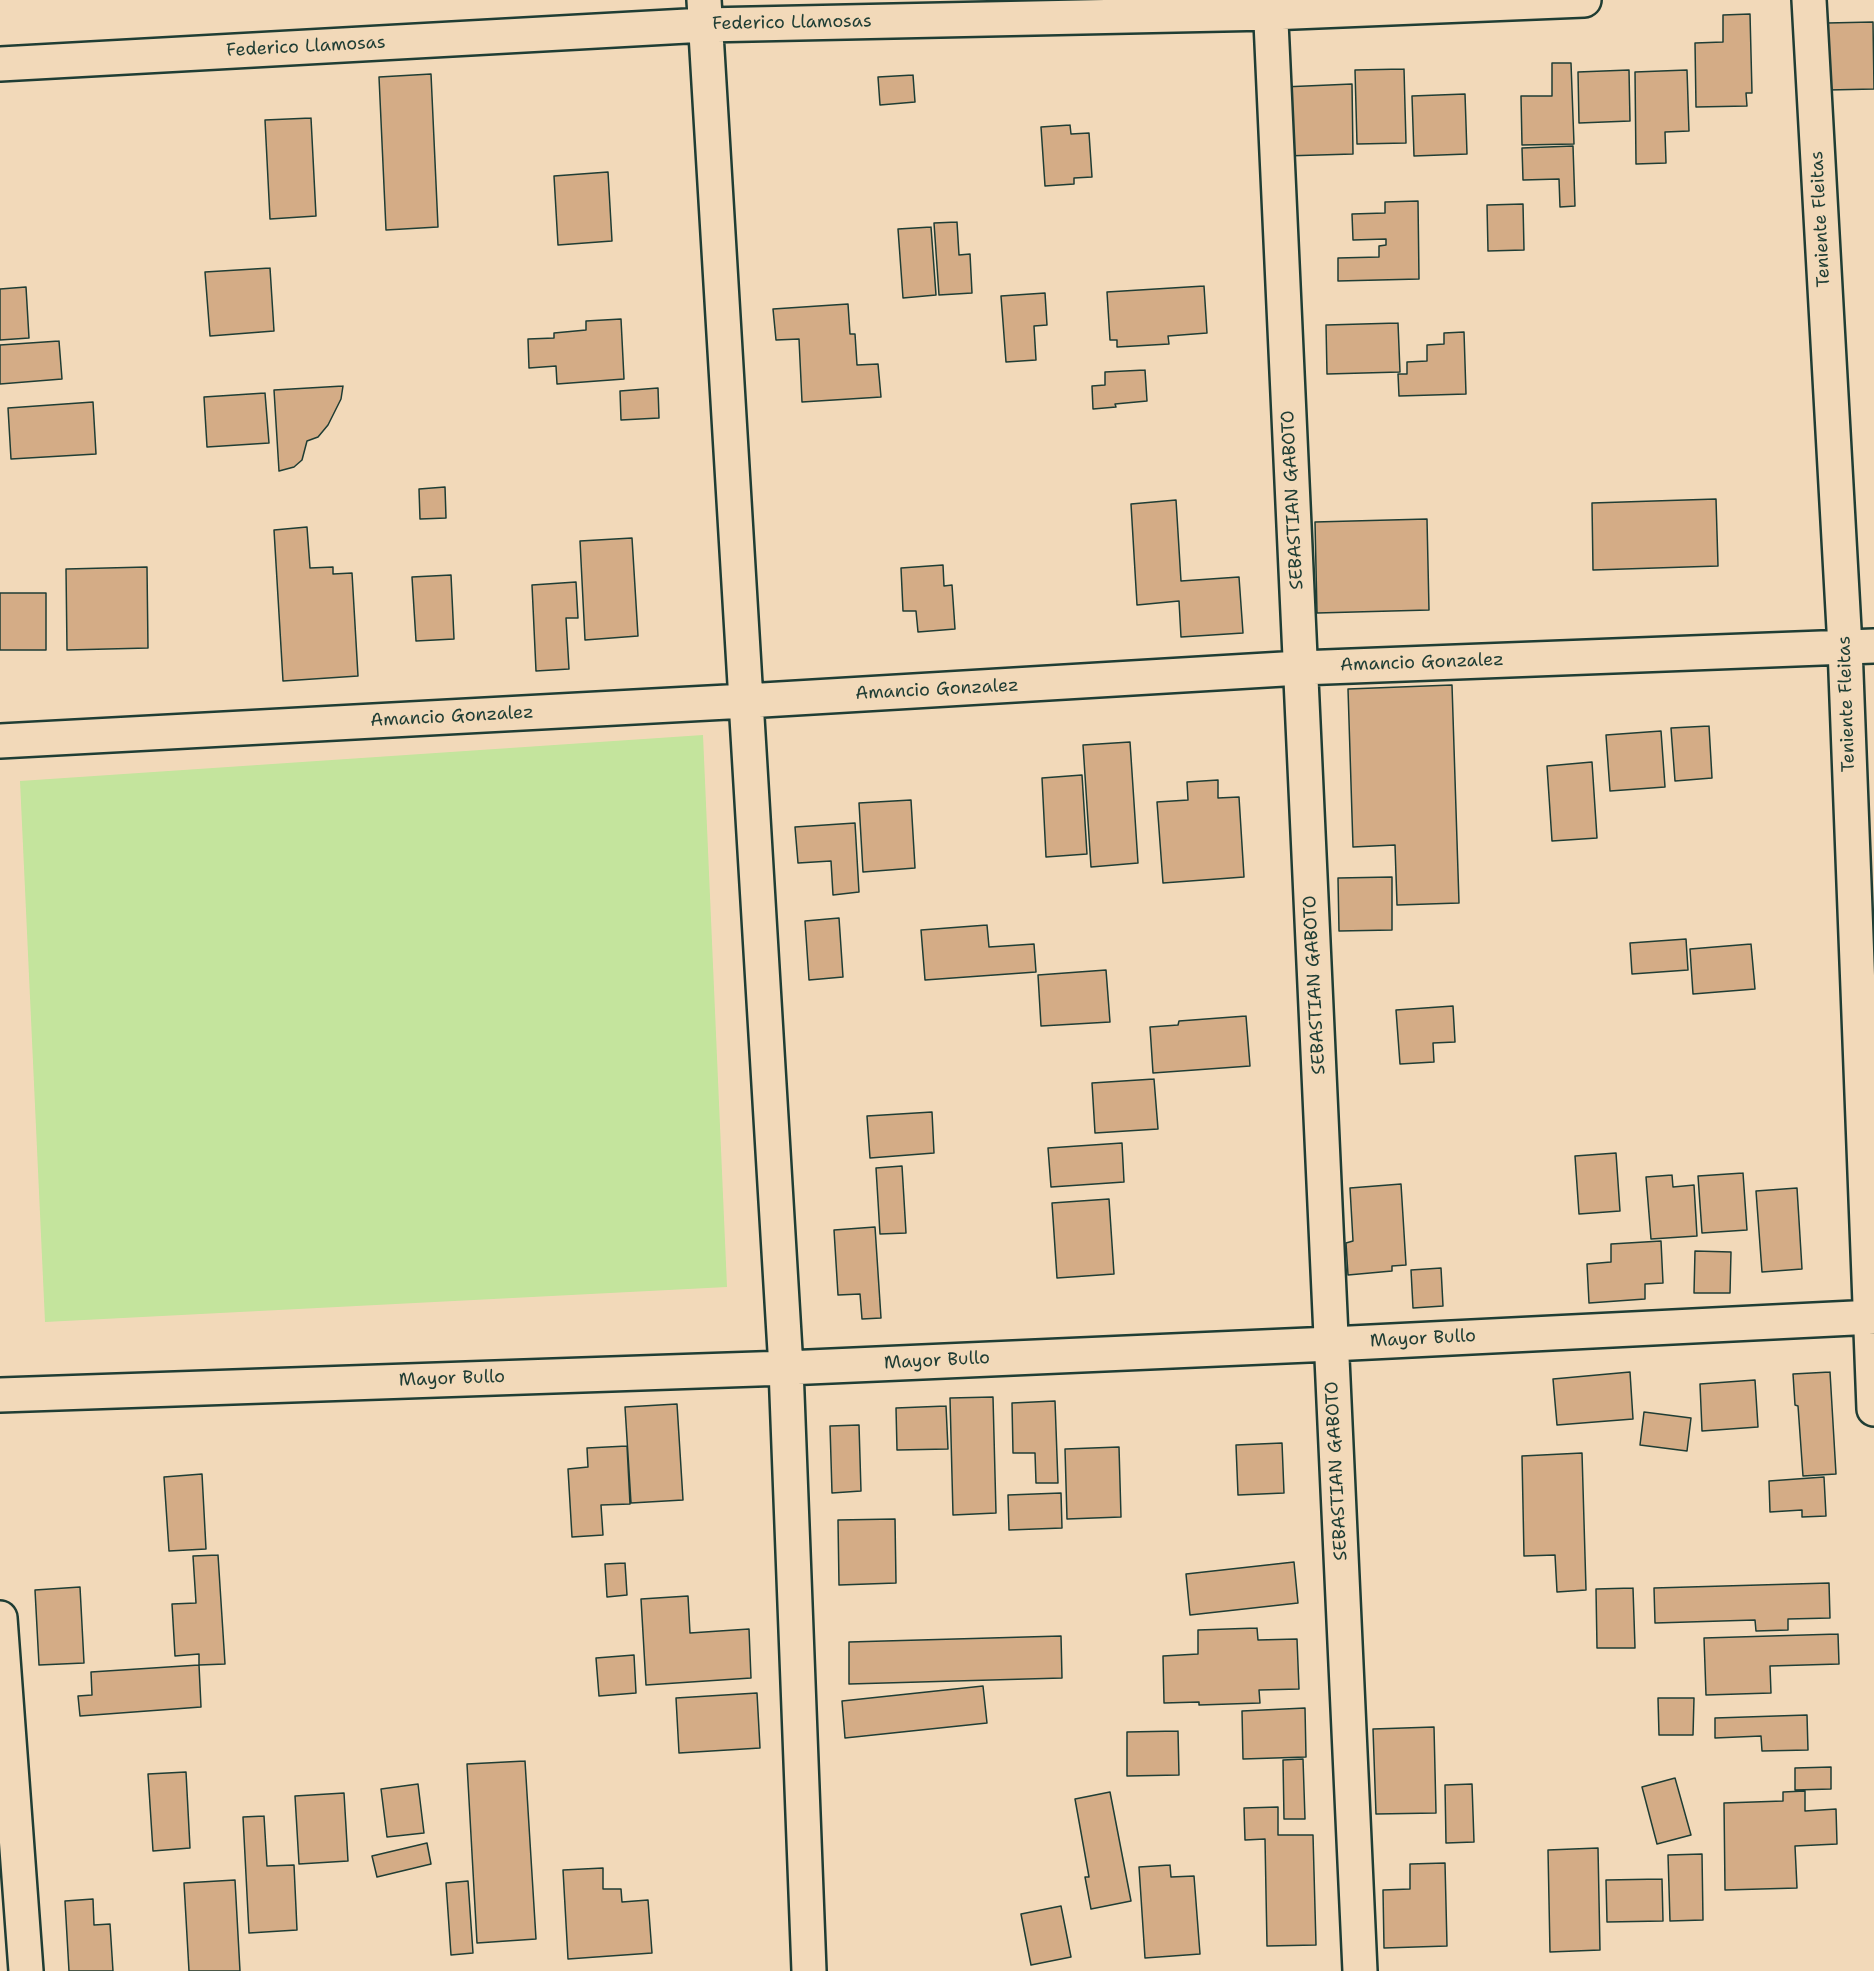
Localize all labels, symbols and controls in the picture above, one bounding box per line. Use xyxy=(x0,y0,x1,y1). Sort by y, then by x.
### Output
street label: Federico Llamosas xyxy=(712,11,872,35)
street label: Federico Llamosas xyxy=(226,32,386,62)
street label: Teniente Fleitas xyxy=(1807,150,1835,288)
street label: SEBASTIAN GABOTO xyxy=(1278,410,1308,590)
street label: Teniente Fleitas xyxy=(1834,635,1860,773)
street label: Amancio Gonzalez xyxy=(1340,649,1504,677)
street label: Amancio Gonzalez xyxy=(855,675,1019,705)
street label: Amancio Gonzalez xyxy=(370,702,534,732)
street label: SEBASTIAN GABOTO xyxy=(1300,895,1330,1075)
street label: Mayor Bullo xyxy=(1369,1325,1477,1353)
street label: Mayor Bullo xyxy=(883,1347,991,1375)
street label: Mayor Bullo xyxy=(399,1366,505,1392)
street label: SEBASTIAN GABOTO xyxy=(1322,1381,1352,1561)

